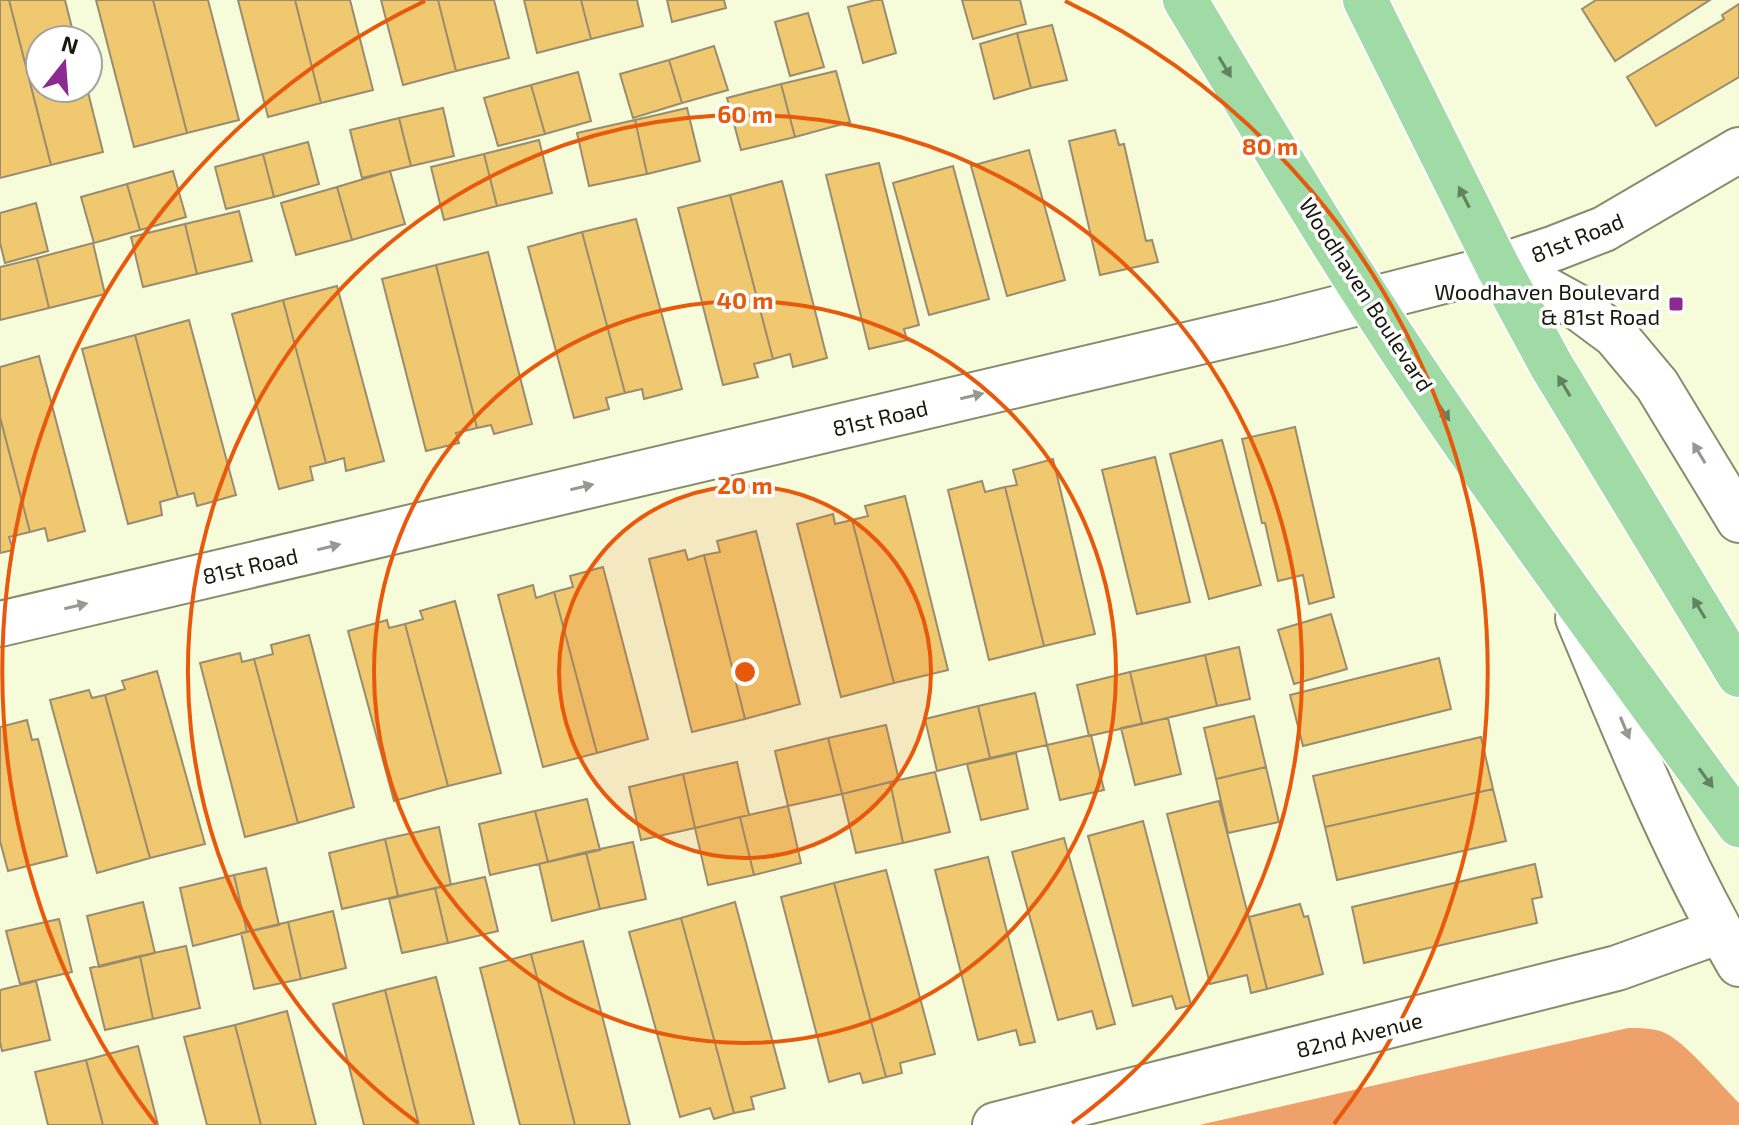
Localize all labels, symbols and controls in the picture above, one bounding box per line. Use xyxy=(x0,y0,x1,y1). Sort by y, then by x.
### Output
north arrow xyxy=(24,24,104,104)
text: N xyxy=(59,29,82,59)
one-way arrow xyxy=(1218,56,1232,78)
text: 60 m xyxy=(717,99,773,128)
text: 80 m xyxy=(1242,131,1298,160)
one-way arrow xyxy=(1457,185,1471,208)
street label: Woodhaven Boulevard xyxy=(1295,192,1439,396)
street label: 81st Road xyxy=(1527,207,1627,267)
place label: Woodhaven Boulevard & 81st Road xyxy=(1434,278,1660,329)
text: 40 m xyxy=(717,285,773,314)
marker: Woodhaven Boulevard & 81st Road xyxy=(1667,295,1685,313)
one-way arrow xyxy=(1557,375,1571,397)
one-way arrow xyxy=(959,389,984,401)
street label: 81st Road xyxy=(830,393,930,441)
one-way arrow xyxy=(1435,400,1450,422)
one-way arrow xyxy=(1692,442,1706,464)
text: 20 m xyxy=(717,470,773,499)
one-way arrow xyxy=(570,480,595,493)
one-way arrow xyxy=(317,540,342,552)
street label: 81st Road xyxy=(200,541,300,589)
one-way arrow xyxy=(1692,597,1706,619)
one-way arrow xyxy=(64,599,89,612)
centre of rings xyxy=(731,658,759,686)
one-way arrow xyxy=(1618,716,1631,740)
one-way arrow xyxy=(1697,768,1713,789)
street label: 82nd Avenue xyxy=(1293,1006,1425,1062)

